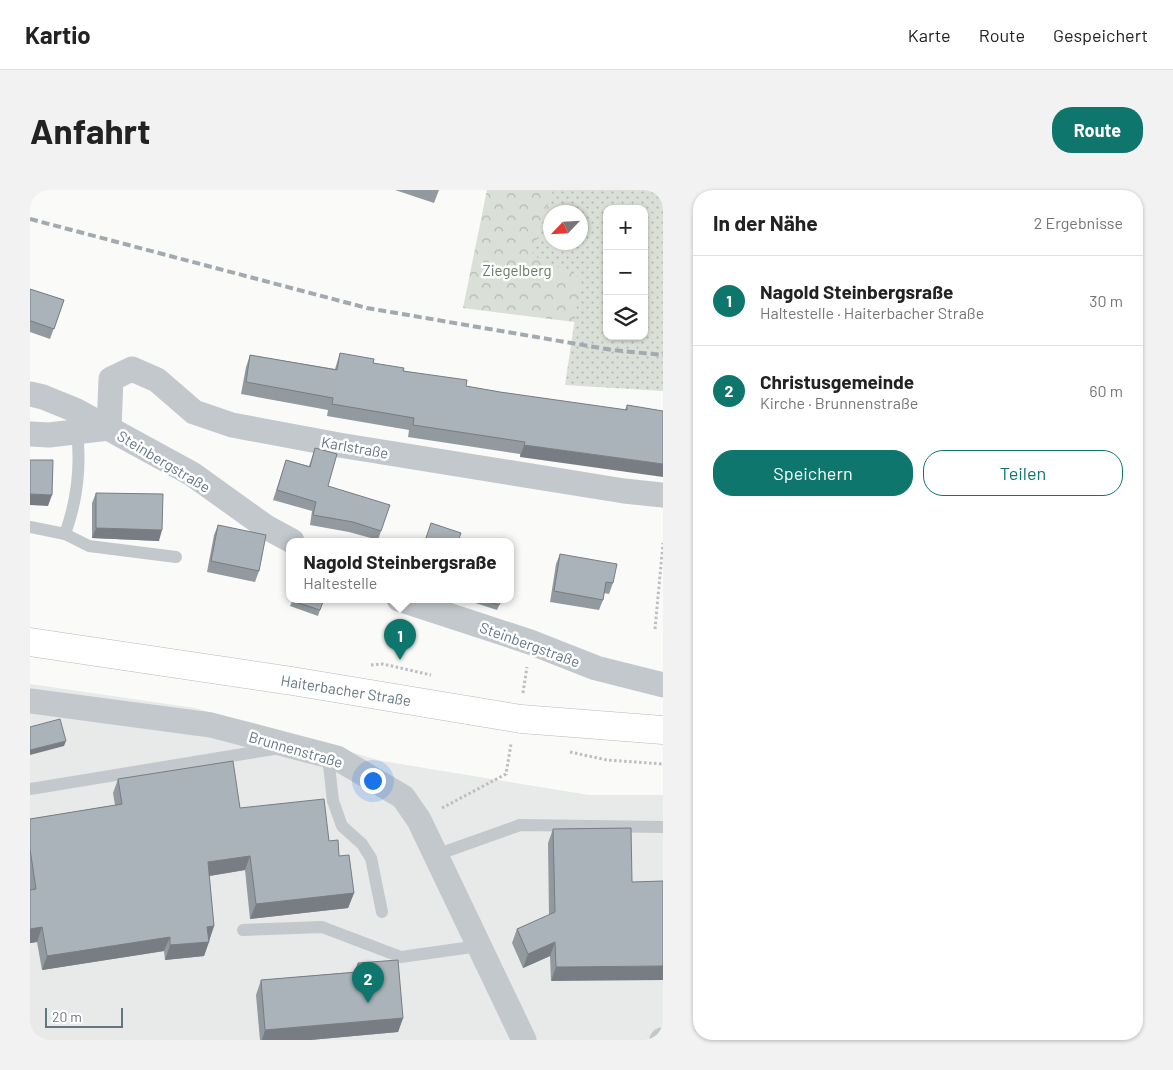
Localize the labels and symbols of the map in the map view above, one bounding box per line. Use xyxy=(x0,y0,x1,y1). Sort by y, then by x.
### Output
north arrow xyxy=(543,205,588,250)
park label: Ziegelberg xyxy=(483,261,551,279)
street label: Steinbergstraße xyxy=(114,426,214,496)
street label: Karlstraße xyxy=(320,432,390,462)
street label: Steinbergstraße xyxy=(477,618,583,670)
pin: 1 xyxy=(384,619,416,660)
street label: Haiterbacher Straße xyxy=(280,671,412,709)
street label: Brunnenstraße xyxy=(247,727,345,771)
your location xyxy=(360,768,386,794)
pin: 2 xyxy=(352,962,384,1003)
scale bar xyxy=(45,1005,122,1028)

